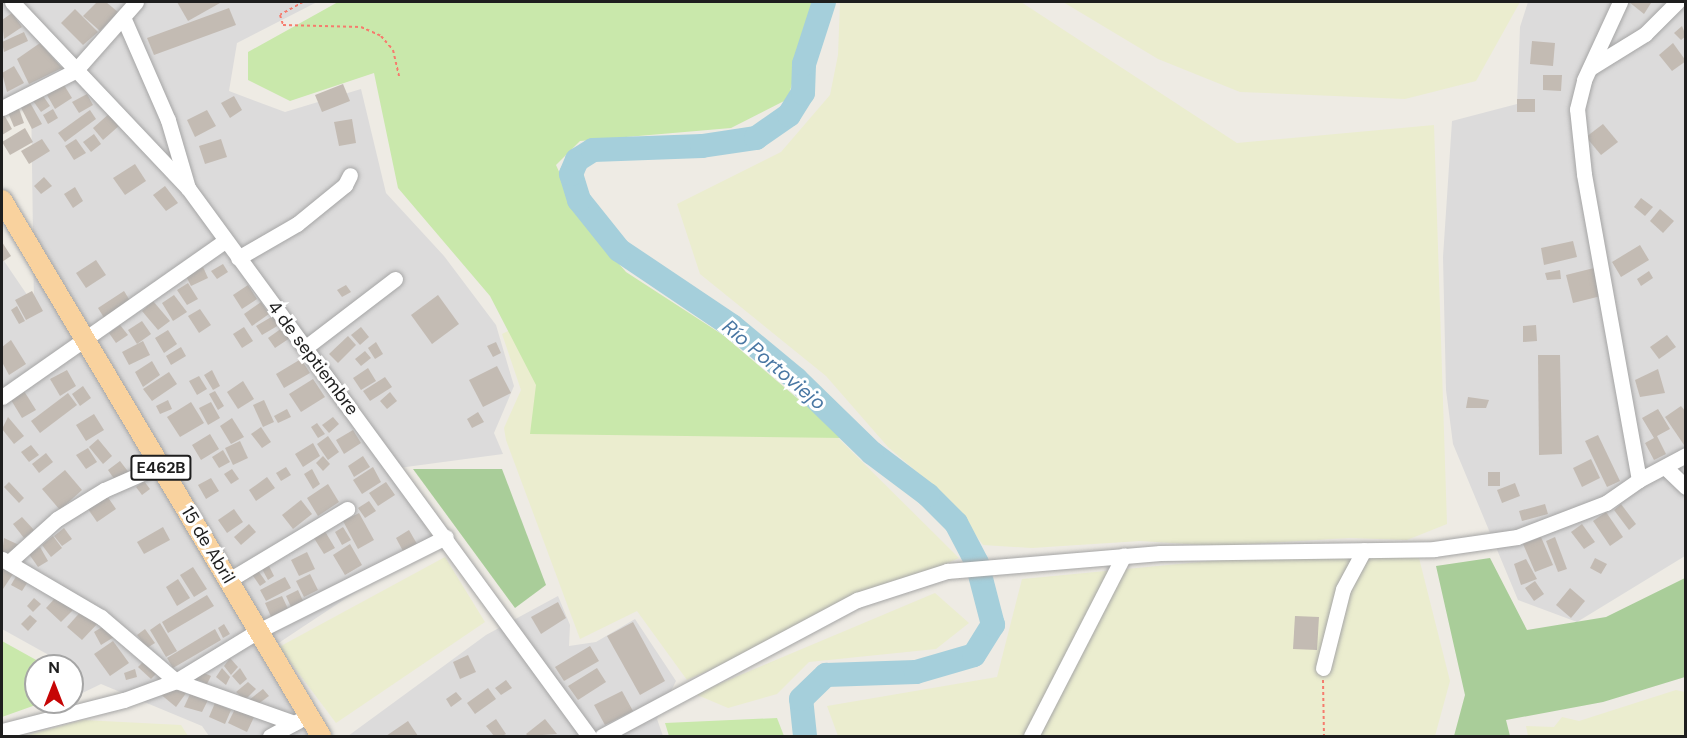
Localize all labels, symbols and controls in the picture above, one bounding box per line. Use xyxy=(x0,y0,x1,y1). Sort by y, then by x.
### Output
street label: 4 de septiembre xyxy=(263,297,363,419)
water label: Río Portoviejo xyxy=(718,315,830,415)
road number: E462B xyxy=(130,455,192,481)
street label: 15 de Abril xyxy=(177,503,239,587)
north arrow xyxy=(24,654,84,714)
text: N xyxy=(48,657,60,678)

